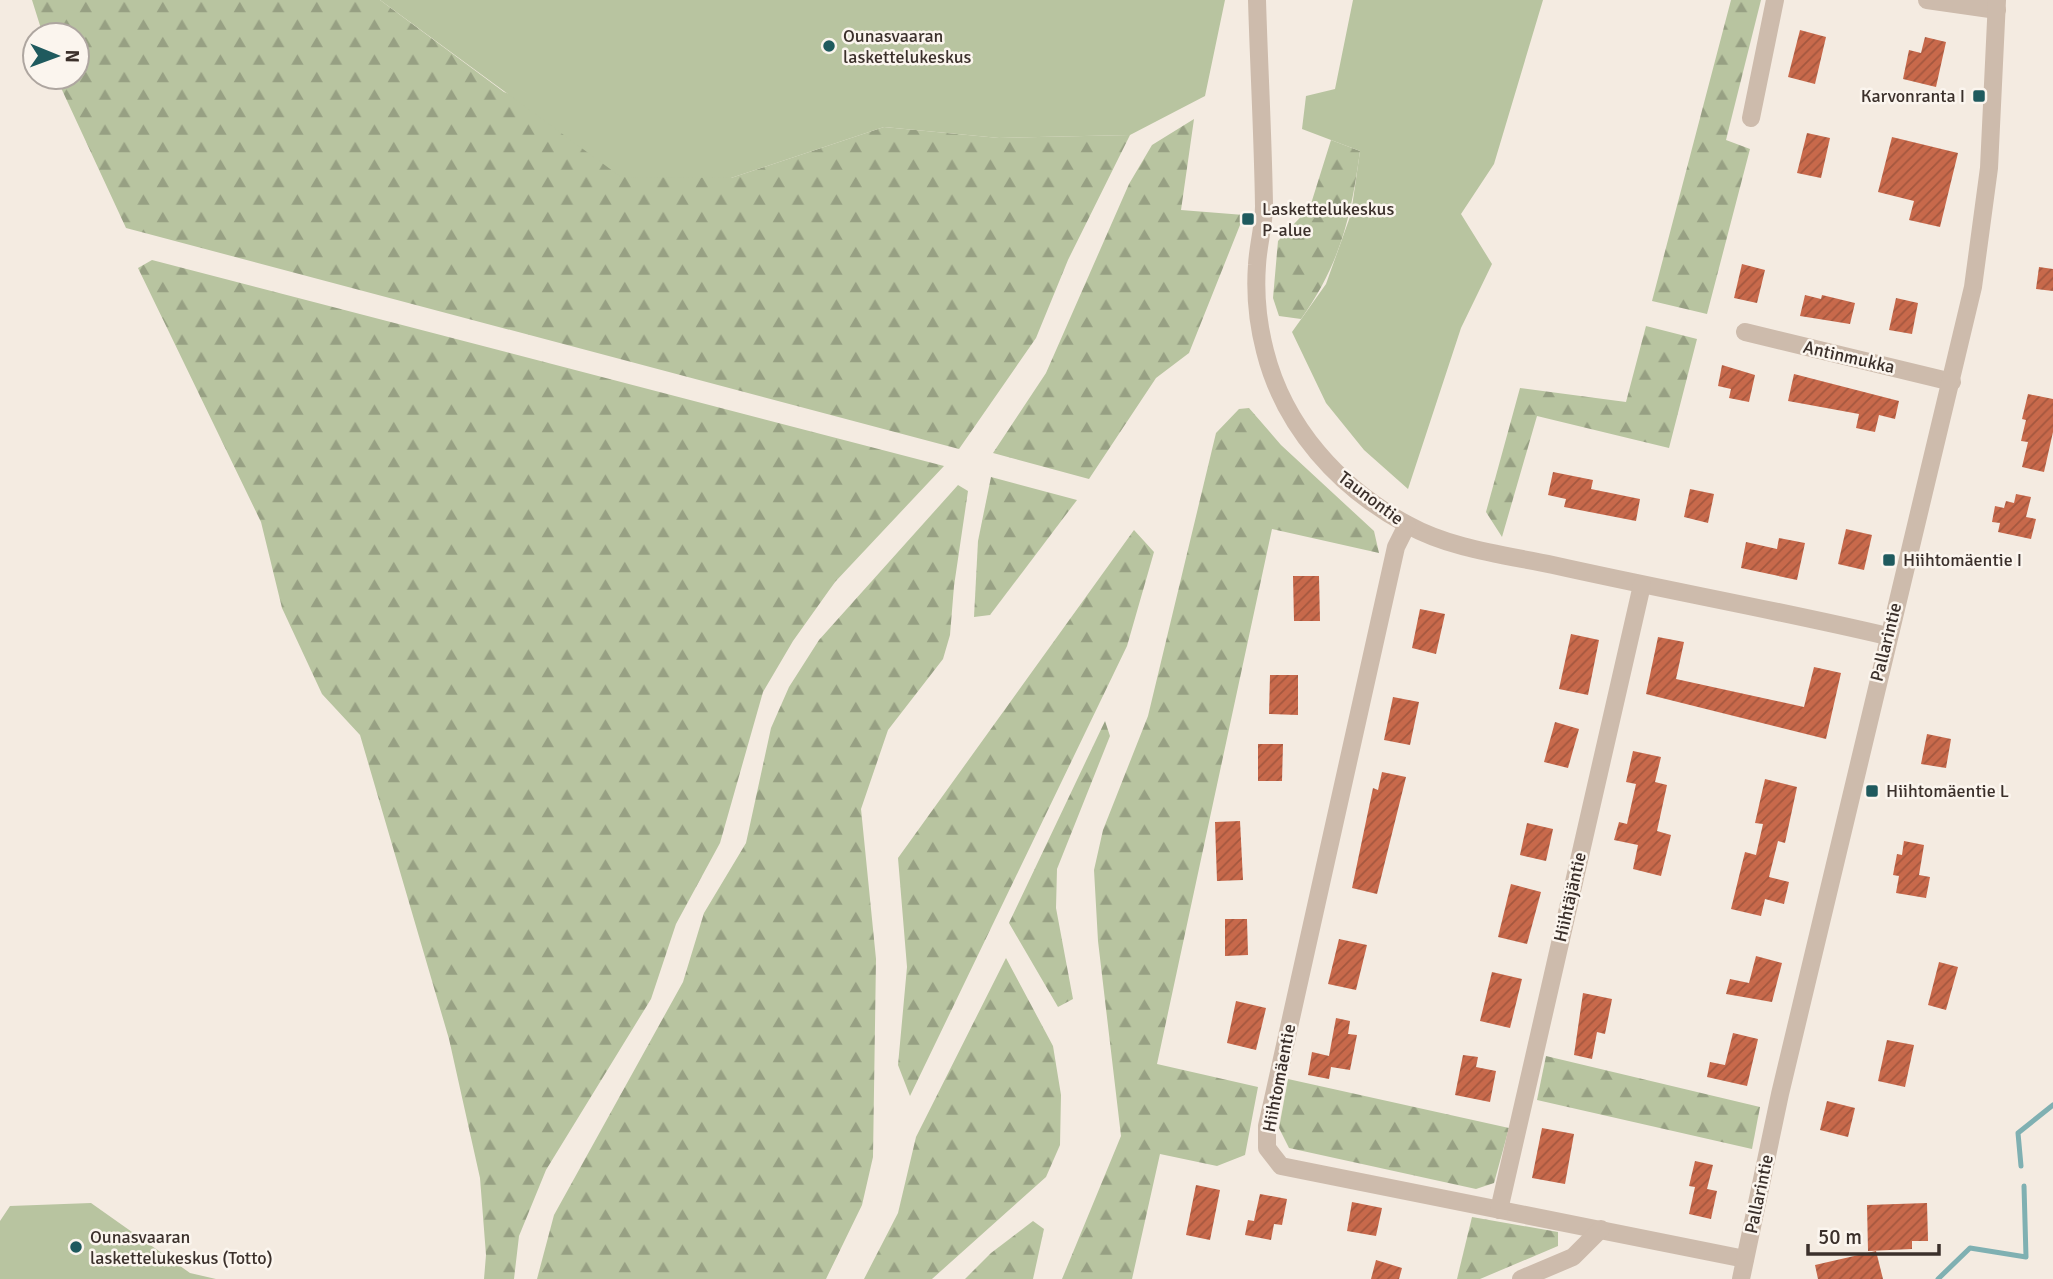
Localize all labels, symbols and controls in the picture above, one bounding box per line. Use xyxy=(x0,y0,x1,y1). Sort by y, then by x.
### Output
north arrow xyxy=(21,21,91,91)
place label: Ounasvaaran laskettelukeskus xyxy=(843,25,971,68)
marker: Ounasvaaran laskettelukeskus xyxy=(821,38,837,54)
text: N xyxy=(60,49,84,63)
place label: Karvonranta I xyxy=(1861,85,1965,107)
marker: Karvonranta I xyxy=(1971,88,1987,104)
place label: Laskettelukeskus P-alue xyxy=(1262,198,1394,241)
marker: Laskettelukeskus P-alue xyxy=(1240,211,1256,227)
street label: Antinmukka xyxy=(1801,336,1897,378)
street label: Taunontie xyxy=(1334,466,1408,530)
place label: Hiihtomäentie I xyxy=(1903,549,2022,571)
marker: Hiihtomäentie I xyxy=(1881,552,1897,568)
street label: Pallarintie xyxy=(1866,600,1906,684)
place label: Hiihtomäentie L xyxy=(1886,780,2009,802)
marker: Hiihtomäentie L xyxy=(1864,783,1880,799)
street label: Hiihtäjäntie xyxy=(1549,850,1591,944)
street label: Hiihtomäentie xyxy=(1258,1022,1300,1134)
street label: Pallarintie xyxy=(1740,1152,1778,1236)
scale bar xyxy=(1808,1212,1939,1256)
text: 50 m xyxy=(1818,1224,1862,1250)
place label: Ounasvaaran laskettelukeskus (Totto) xyxy=(90,1226,273,1269)
marker: Ounasvaaran laskettelukeskus (Totto) xyxy=(68,1239,84,1255)

